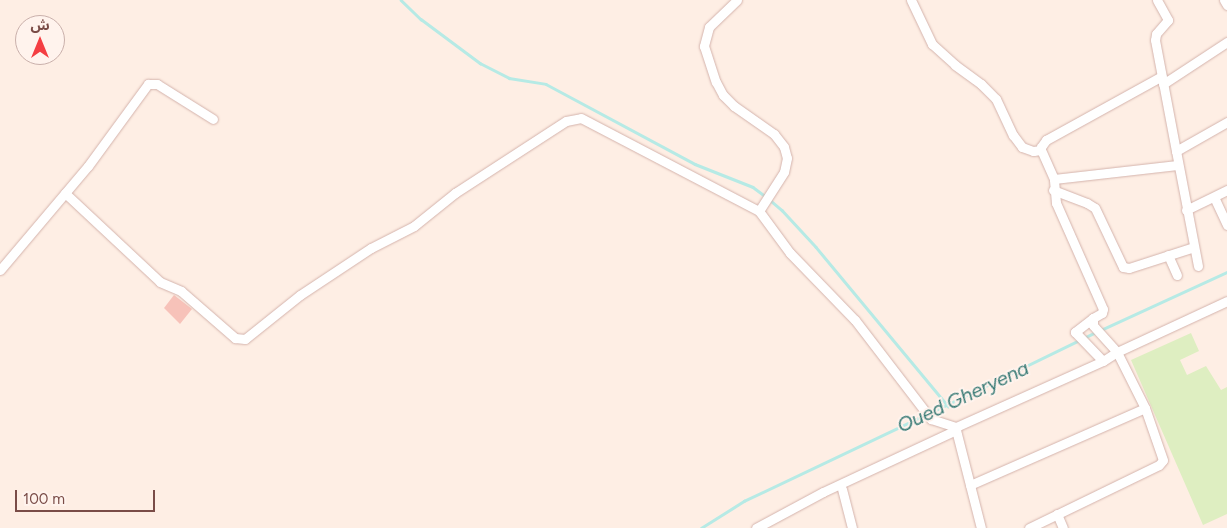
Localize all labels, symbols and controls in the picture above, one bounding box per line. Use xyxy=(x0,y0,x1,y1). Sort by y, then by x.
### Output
north arrow xyxy=(15,15,65,65)
text: ش xyxy=(30,17,50,34)
water label: Oued Gheryena xyxy=(893,356,1033,438)
scale bar xyxy=(18,480,158,512)
text: 100 m xyxy=(23,490,65,508)

